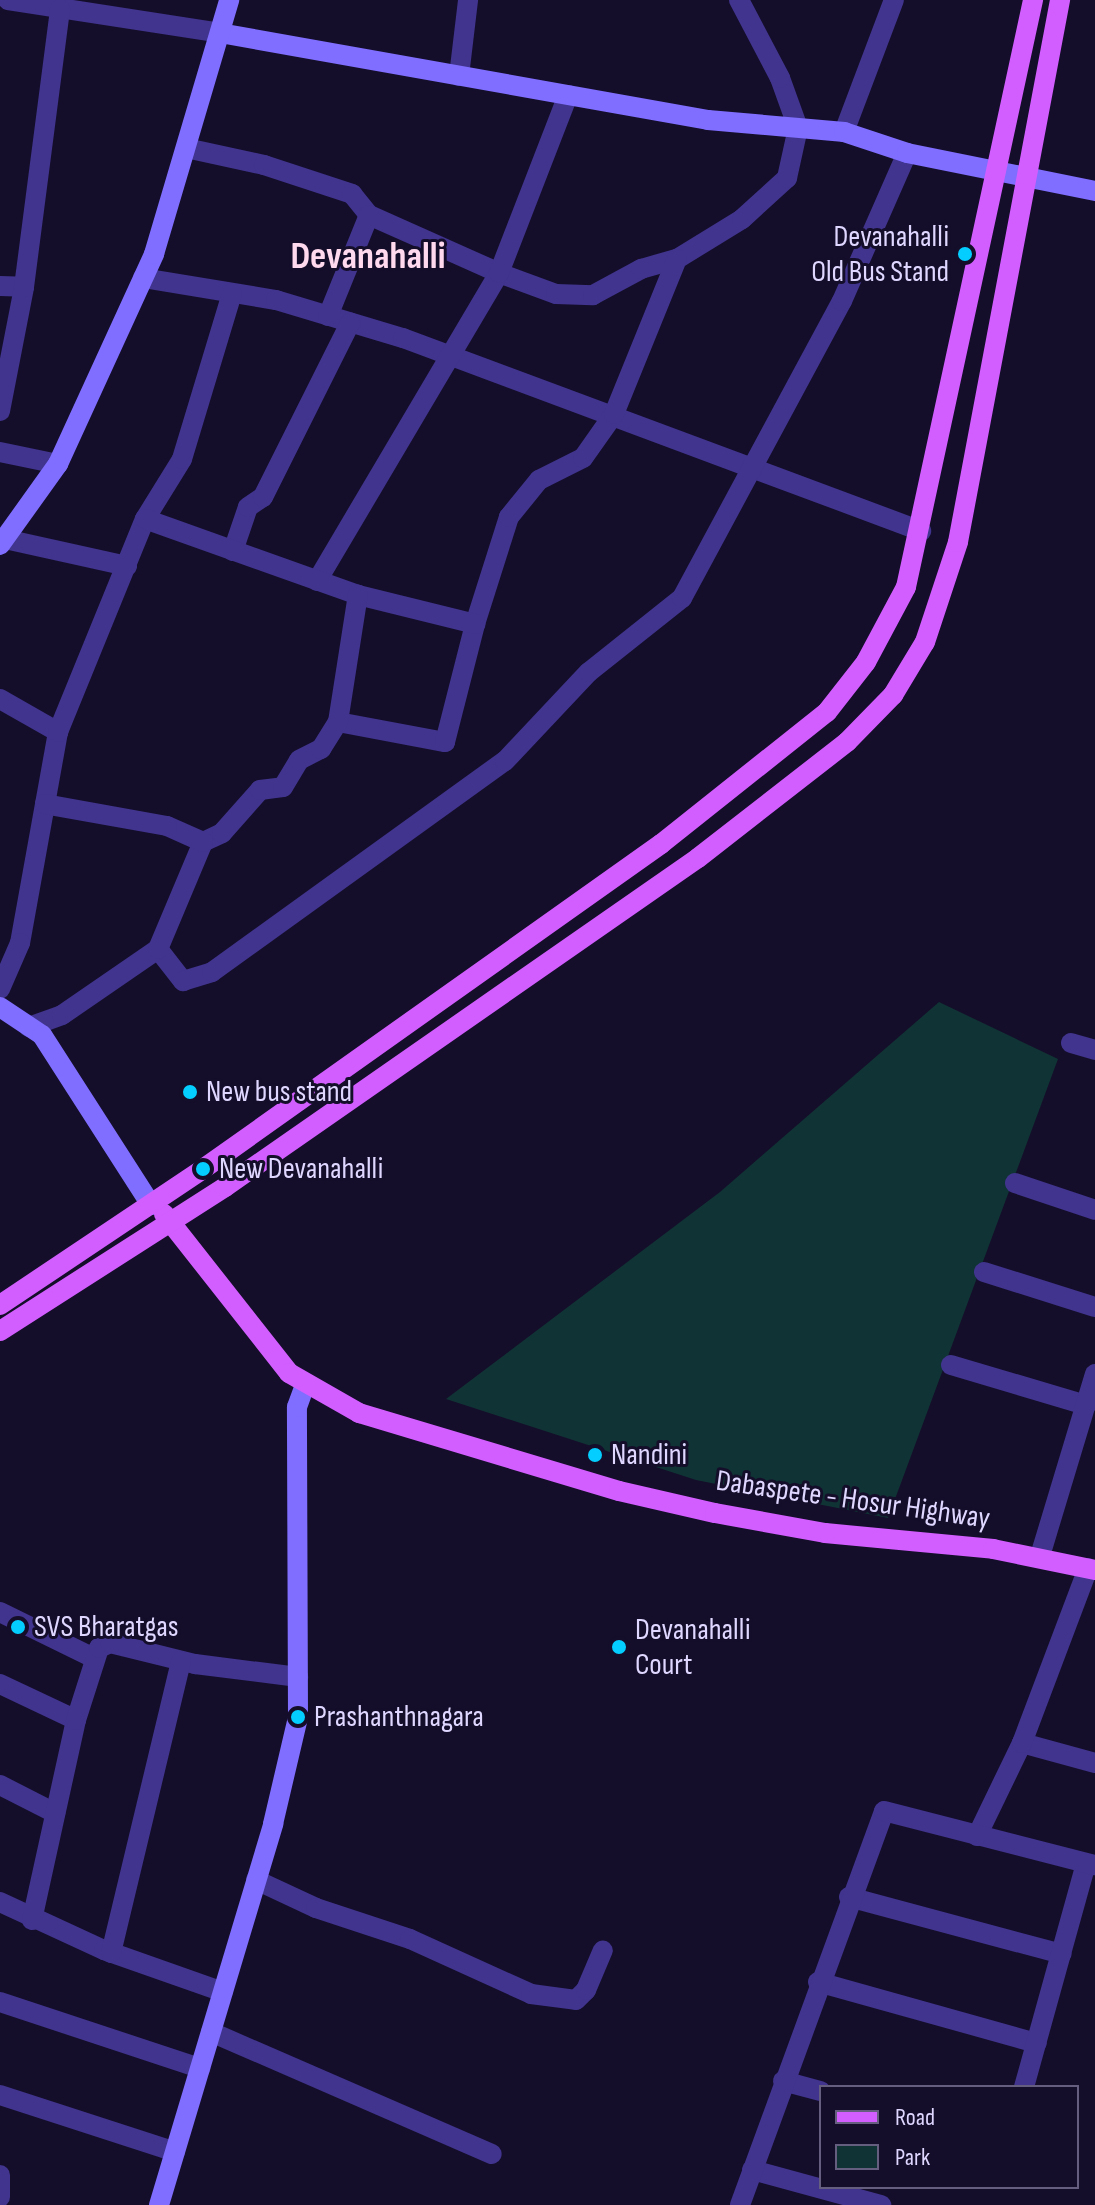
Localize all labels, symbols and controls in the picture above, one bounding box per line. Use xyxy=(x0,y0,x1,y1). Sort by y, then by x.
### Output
place label: Devanahalli Old Bus Stand xyxy=(811,219,949,290)
district label: Devanahalli xyxy=(290,234,446,280)
marker: Devanahalli Old Bus Stand xyxy=(956,245,974,263)
place label: New bus stand xyxy=(206,1074,352,1110)
marker: New bus stand xyxy=(181,1083,199,1101)
place label: New Devanahalli xyxy=(219,1151,383,1187)
marker: New Devanahalli xyxy=(194,1160,212,1178)
place label: Nandini xyxy=(611,1437,687,1473)
marker: Nandini xyxy=(586,1446,604,1464)
street label: Dabaspete - Hosur Highway xyxy=(714,1463,992,1537)
place label: SVS Bharatgas xyxy=(34,1609,179,1645)
place label: Devanahalli Court xyxy=(635,1612,750,1682)
marker: SVS Bharatgas xyxy=(9,1618,27,1636)
marker: Devanahalli Court xyxy=(610,1638,628,1656)
place label: Prashanthnagara xyxy=(314,1699,484,1735)
marker: Prashanthnagara xyxy=(289,1708,307,1726)
legend xyxy=(819,2085,1079,2189)
text: Road xyxy=(895,2103,935,2132)
text: Park xyxy=(895,2143,930,2172)

